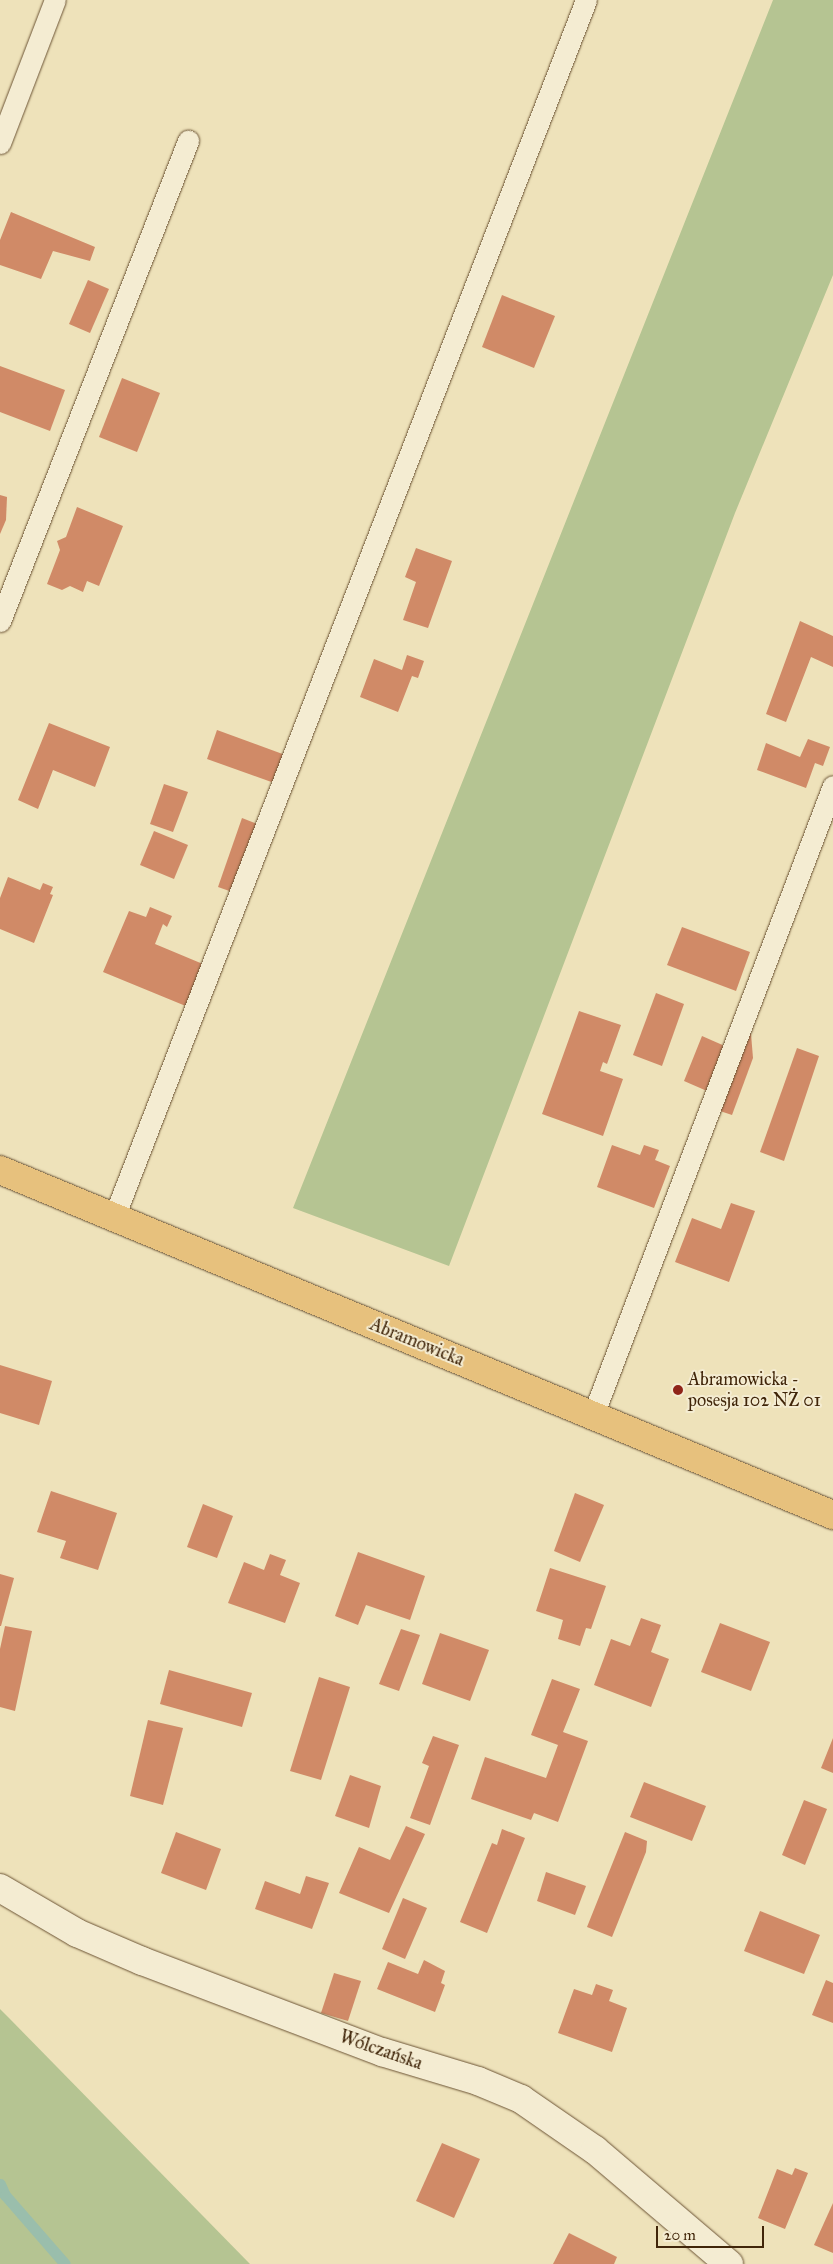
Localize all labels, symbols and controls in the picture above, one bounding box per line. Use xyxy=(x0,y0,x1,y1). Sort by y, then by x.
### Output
street label: Abramowicka xyxy=(367,1313,467,1371)
place label: Abramowicka - posesja 102 NŻ 01 xyxy=(688,1369,821,1412)
marker: Abramowicka - posesja 102 NŻ 01 xyxy=(672,1384,684,1396)
street label: Wólczańska xyxy=(337,2026,425,2074)
scale bar xyxy=(658,2216,766,2248)
text: 20 m xyxy=(664,2226,696,2244)

